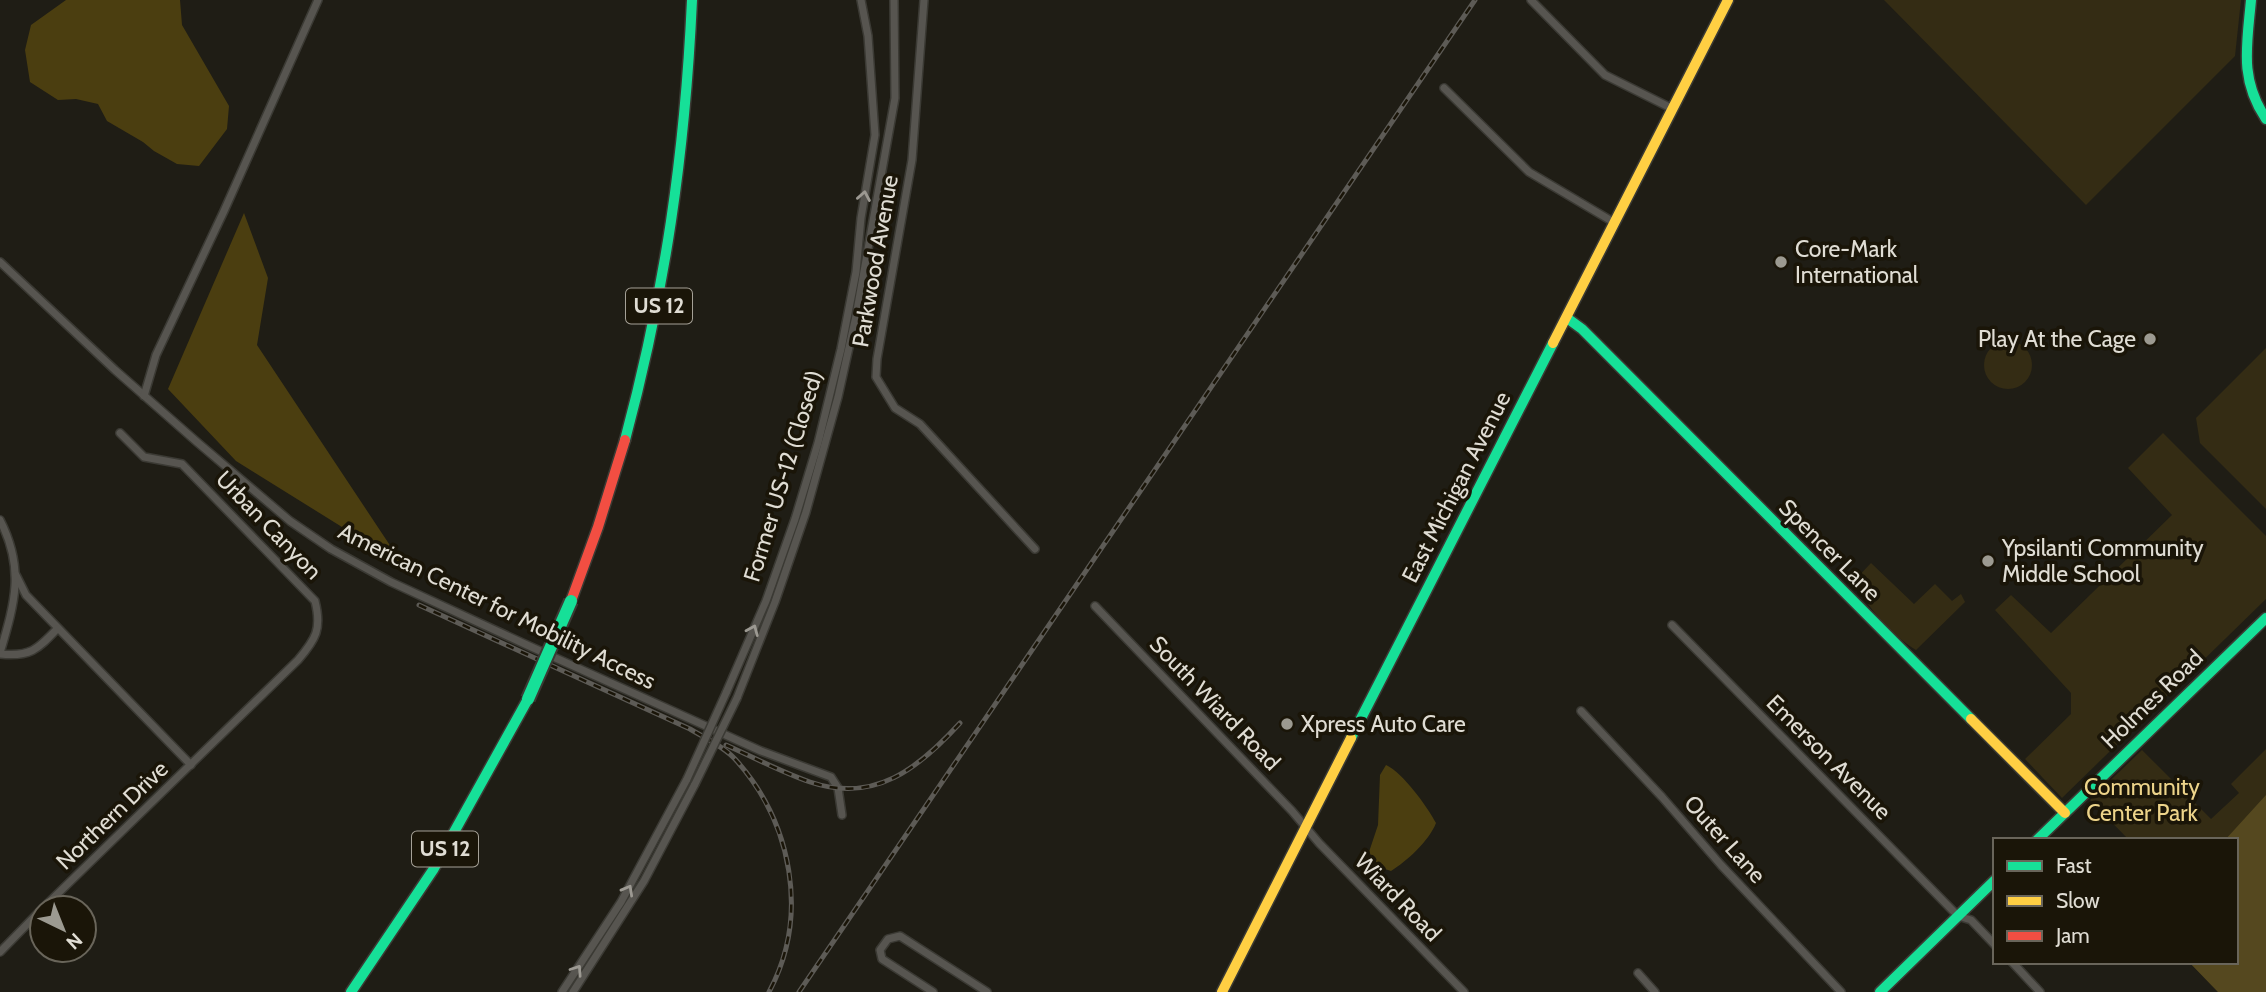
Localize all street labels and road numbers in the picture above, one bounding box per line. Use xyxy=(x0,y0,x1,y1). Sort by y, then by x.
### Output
street label: Parkwood Avenue xyxy=(846,173,904,349)
road number: US 12 xyxy=(626,288,692,324)
street label: Former US-12 (Closed) xyxy=(738,367,828,585)
street label: East Michigan Avenue xyxy=(1396,387,1516,587)
street label: Urban Canyon xyxy=(210,465,328,585)
street label: Spencer Lane xyxy=(1773,493,1887,607)
street label: American Center for Mobility Access xyxy=(334,517,660,695)
street label: South Wiard Road xyxy=(1144,630,1286,776)
street label: Holmes Road xyxy=(2095,644,2209,754)
street label: Emerson Avenue xyxy=(1761,689,1897,825)
street label: Northern Drive xyxy=(50,755,174,875)
street label: Outer Lane xyxy=(1678,789,1772,889)
road number: US 12 xyxy=(412,832,478,866)
street label: Wiard Road xyxy=(1349,847,1447,947)

